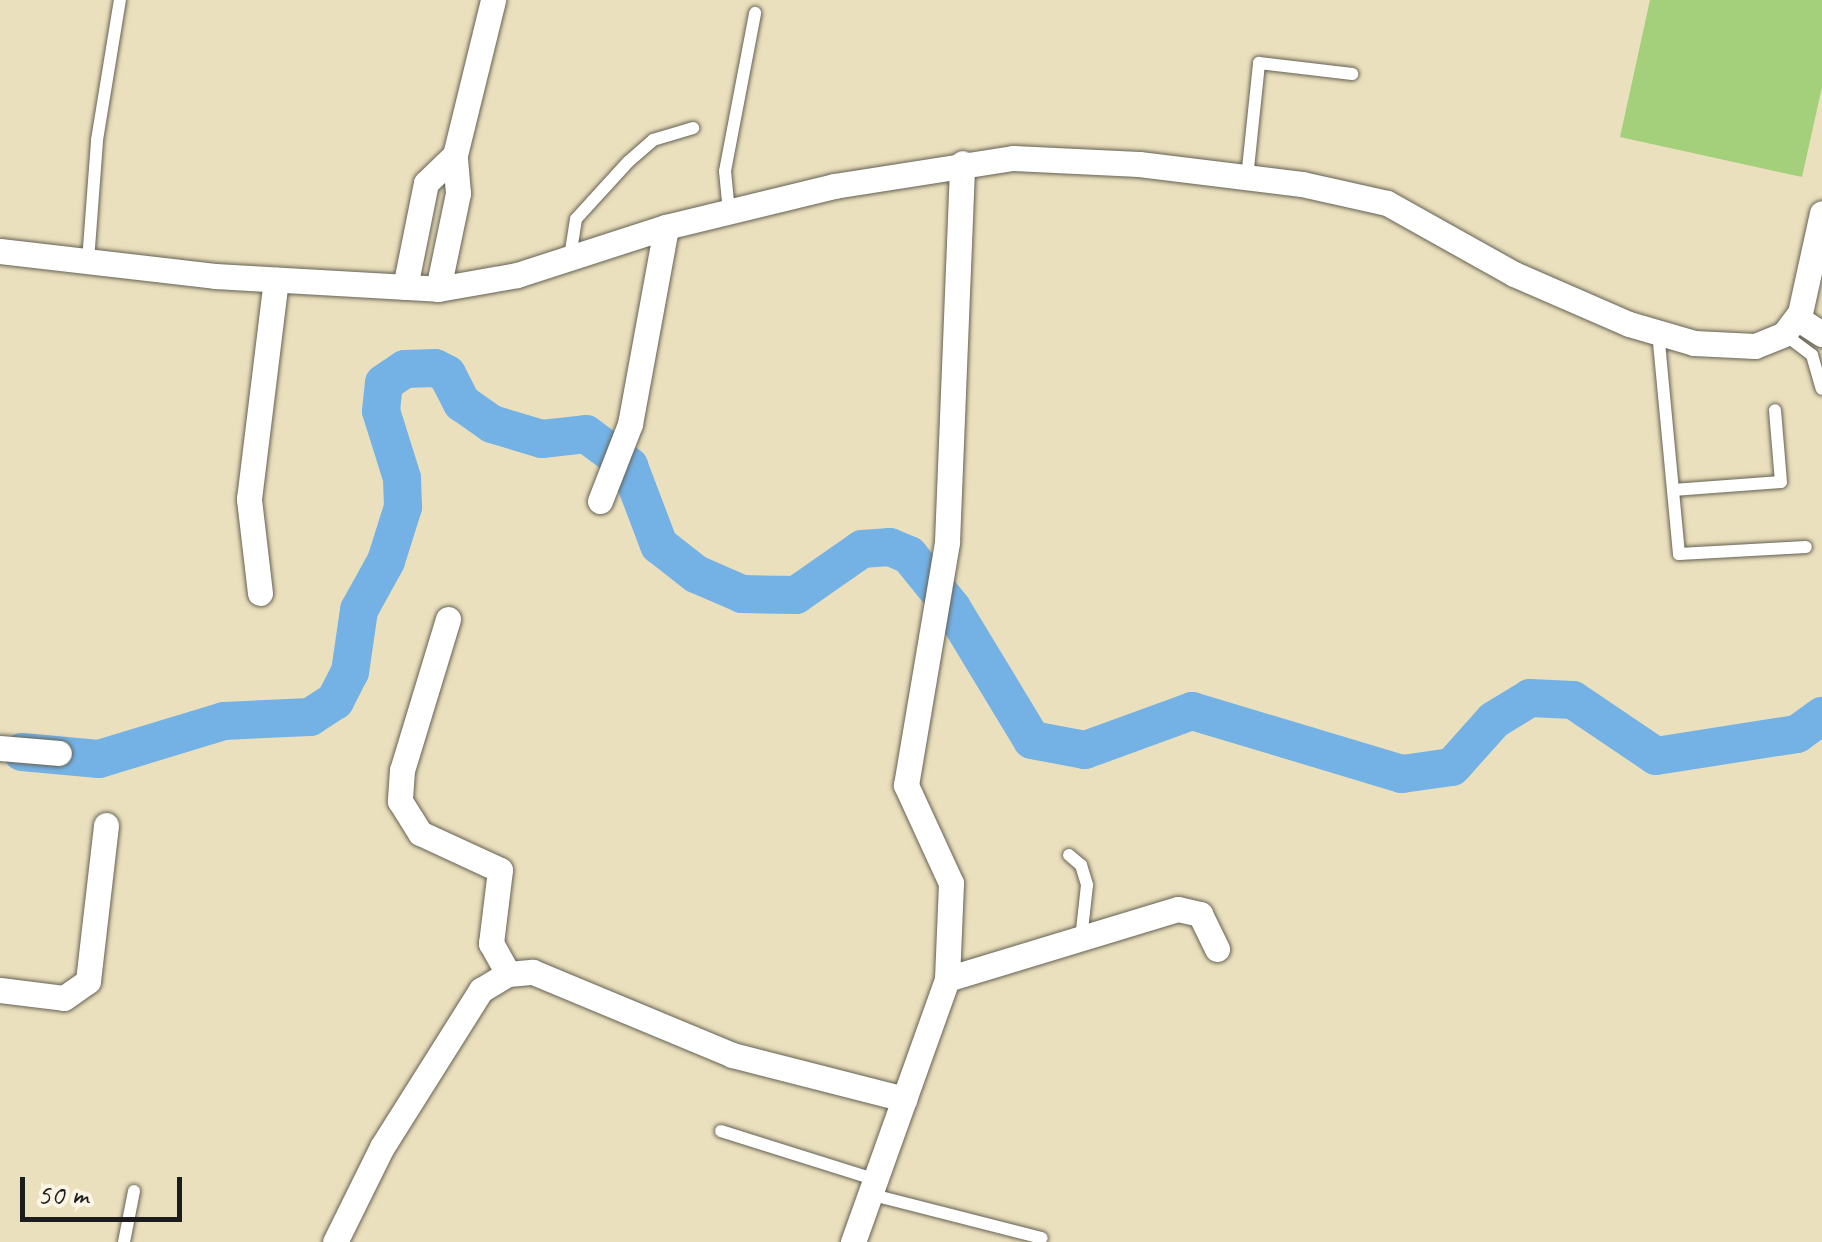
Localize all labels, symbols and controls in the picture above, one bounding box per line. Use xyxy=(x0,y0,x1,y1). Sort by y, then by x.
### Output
scale bar xyxy=(25,1157,188,1219)
text: 50 m xyxy=(37,1175,88,1213)

